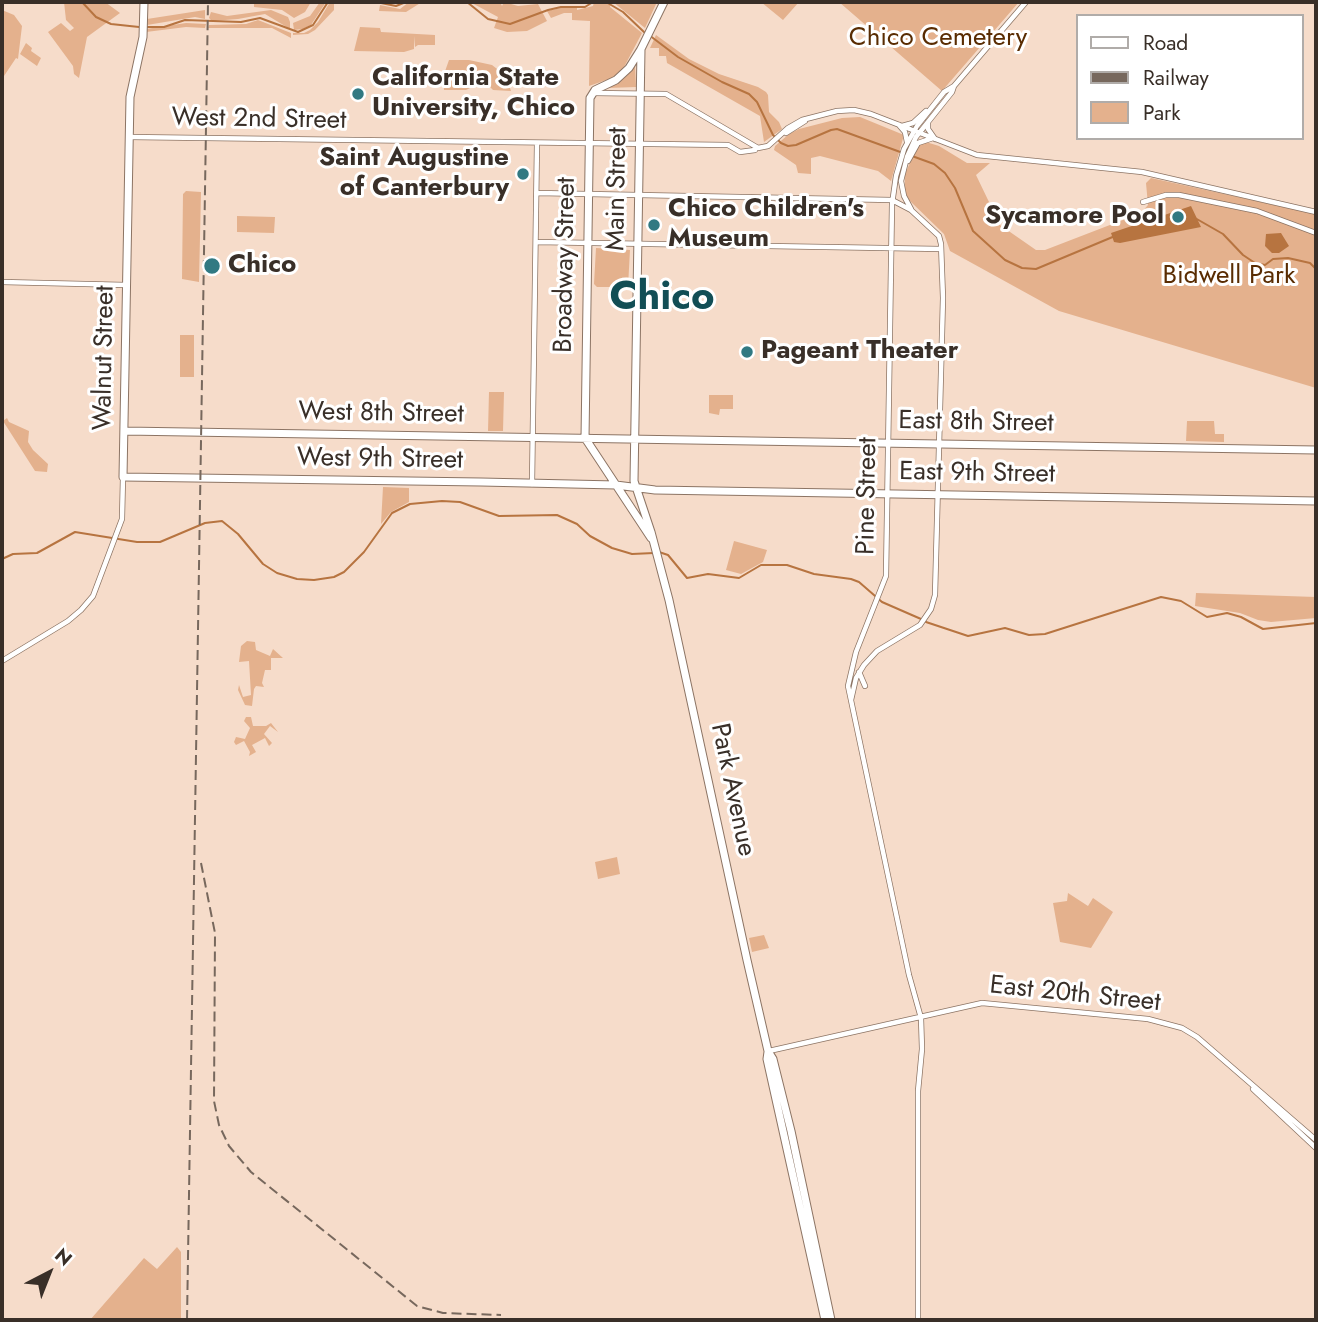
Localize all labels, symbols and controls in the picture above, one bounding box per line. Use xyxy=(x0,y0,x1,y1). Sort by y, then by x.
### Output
legend xyxy=(1076,14,1304,140)
park label: Chico Cemetery xyxy=(849,23,1027,55)
text: Road xyxy=(1143,28,1188,58)
place label: California State University, Chico xyxy=(372,63,575,124)
text: Railway xyxy=(1143,63,1209,93)
marker: California State University, Chico xyxy=(350,86,366,102)
text: Park xyxy=(1143,98,1180,128)
street label: West 2nd Street xyxy=(171,103,347,137)
street label: Main Street xyxy=(601,127,635,251)
place label: Saint Augustine of Canterbury xyxy=(319,143,509,204)
marker: Saint Augustine of Canterbury xyxy=(515,166,531,182)
street label: Broadway Street xyxy=(549,177,583,353)
place label: Chico Children's Museum xyxy=(668,194,864,256)
place label: Sycamore Pool xyxy=(985,201,1164,233)
marker: Sycamore Pool xyxy=(1170,209,1186,225)
marker: Chico Children's Museum xyxy=(646,217,662,233)
place label: Chico xyxy=(228,250,296,282)
marker: Chico xyxy=(202,256,222,276)
park label: Bidwell Park xyxy=(1163,261,1295,293)
district label: Chico xyxy=(609,275,715,323)
street label: Walnut Street xyxy=(88,285,122,431)
place label: Pageant Theater xyxy=(761,336,958,368)
marker: Pageant Theater xyxy=(739,344,755,360)
street label: West 8th Street xyxy=(298,397,464,431)
street label: East 8th Street xyxy=(898,406,1054,440)
street label: Pine Street xyxy=(851,437,885,555)
street label: West 9th Street xyxy=(297,443,463,477)
street label: East 9th Street xyxy=(899,457,1055,491)
street label: Park Avenue xyxy=(703,721,761,859)
street label: East 20th Street xyxy=(988,971,1162,1019)
north arrow xyxy=(14,1238,84,1308)
text: N xyxy=(49,1242,78,1272)

